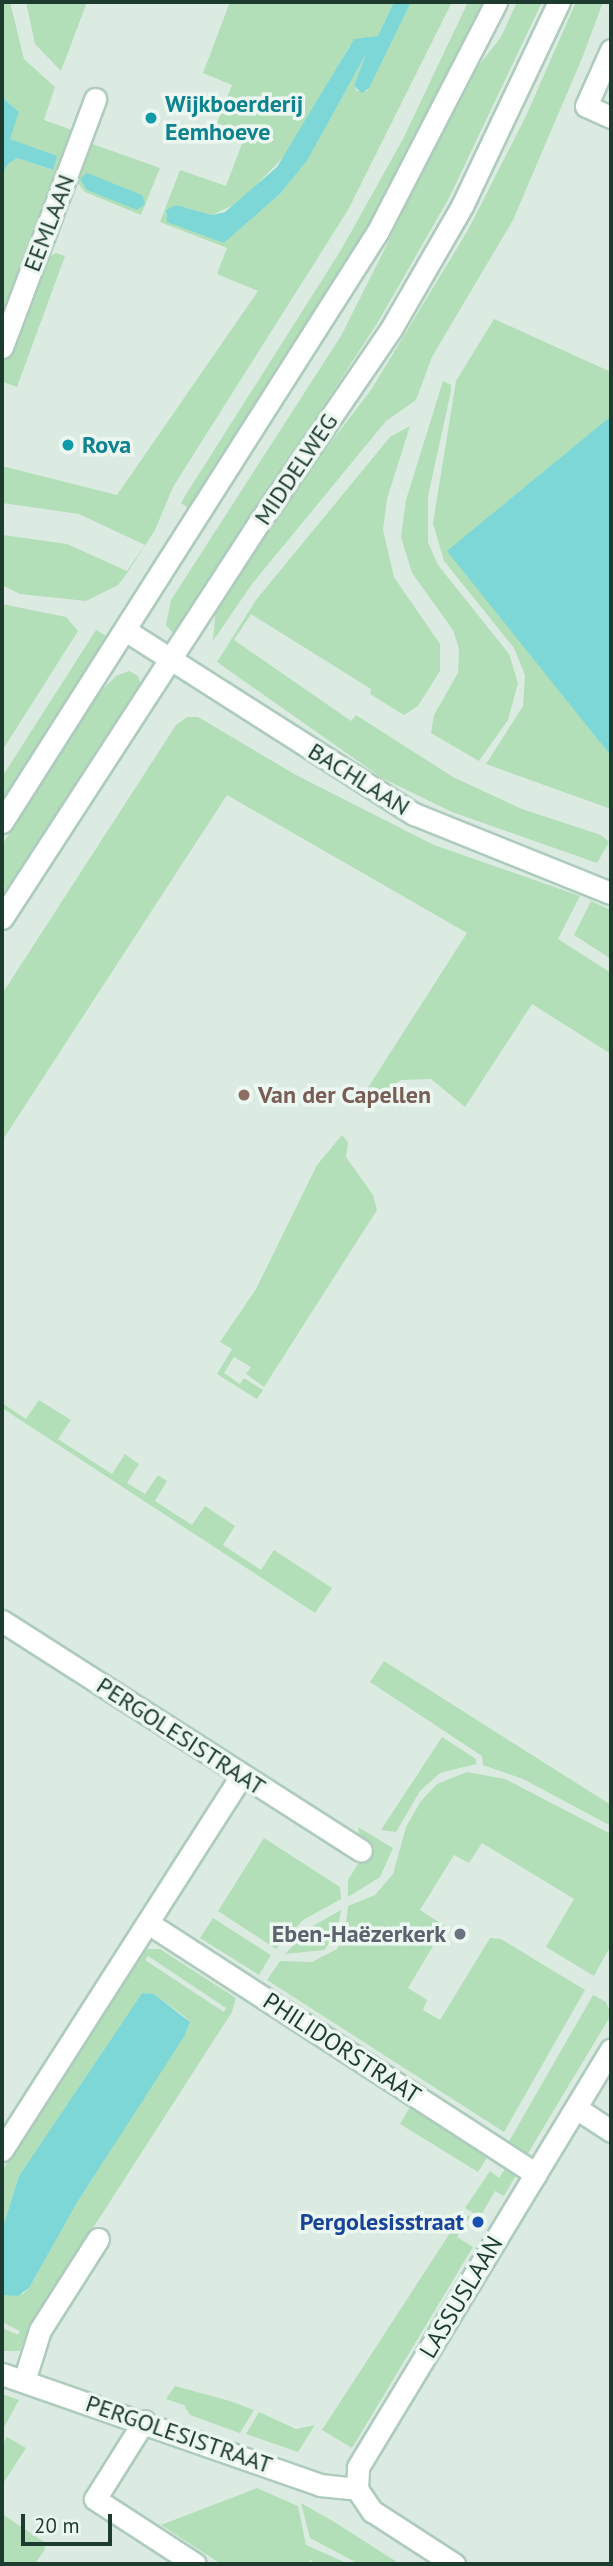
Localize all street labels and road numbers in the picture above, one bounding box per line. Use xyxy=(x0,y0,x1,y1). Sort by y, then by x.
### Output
street label: EEMLAAN xyxy=(17,170,81,276)
street label: MIDDELWEG xyxy=(248,408,344,530)
street label: BACHLAAN xyxy=(303,737,415,821)
street label: PERGOLESISTRAAT xyxy=(91,1671,271,1801)
street label: PHILIDORSTRAAT xyxy=(258,1986,426,2110)
street label: LASSUSLAAN xyxy=(413,2231,509,2363)
street label: PERGOLESISTRAAT xyxy=(82,2389,276,2479)

